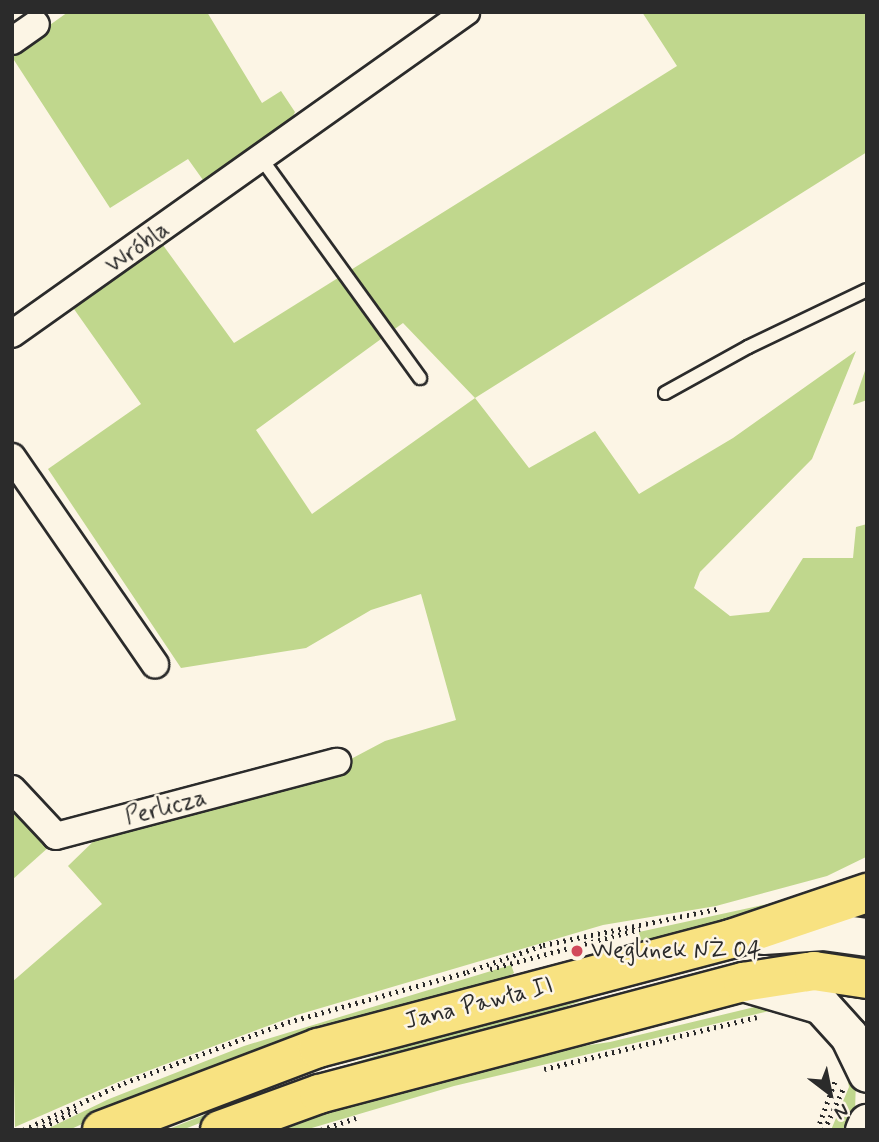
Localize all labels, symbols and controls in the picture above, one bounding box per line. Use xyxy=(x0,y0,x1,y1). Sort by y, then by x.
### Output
street label: Wróbla xyxy=(100,216,176,280)
street label: Perlicza xyxy=(122,784,210,832)
place label: Węglinek NŻ 04 xyxy=(591,937,762,965)
marker: Węglinek NŻ 04 xyxy=(569,943,585,959)
street label: Jana Pawła II xyxy=(402,972,556,1036)
north arrow xyxy=(795,1058,865,1128)
text: N xyxy=(829,1097,853,1125)

